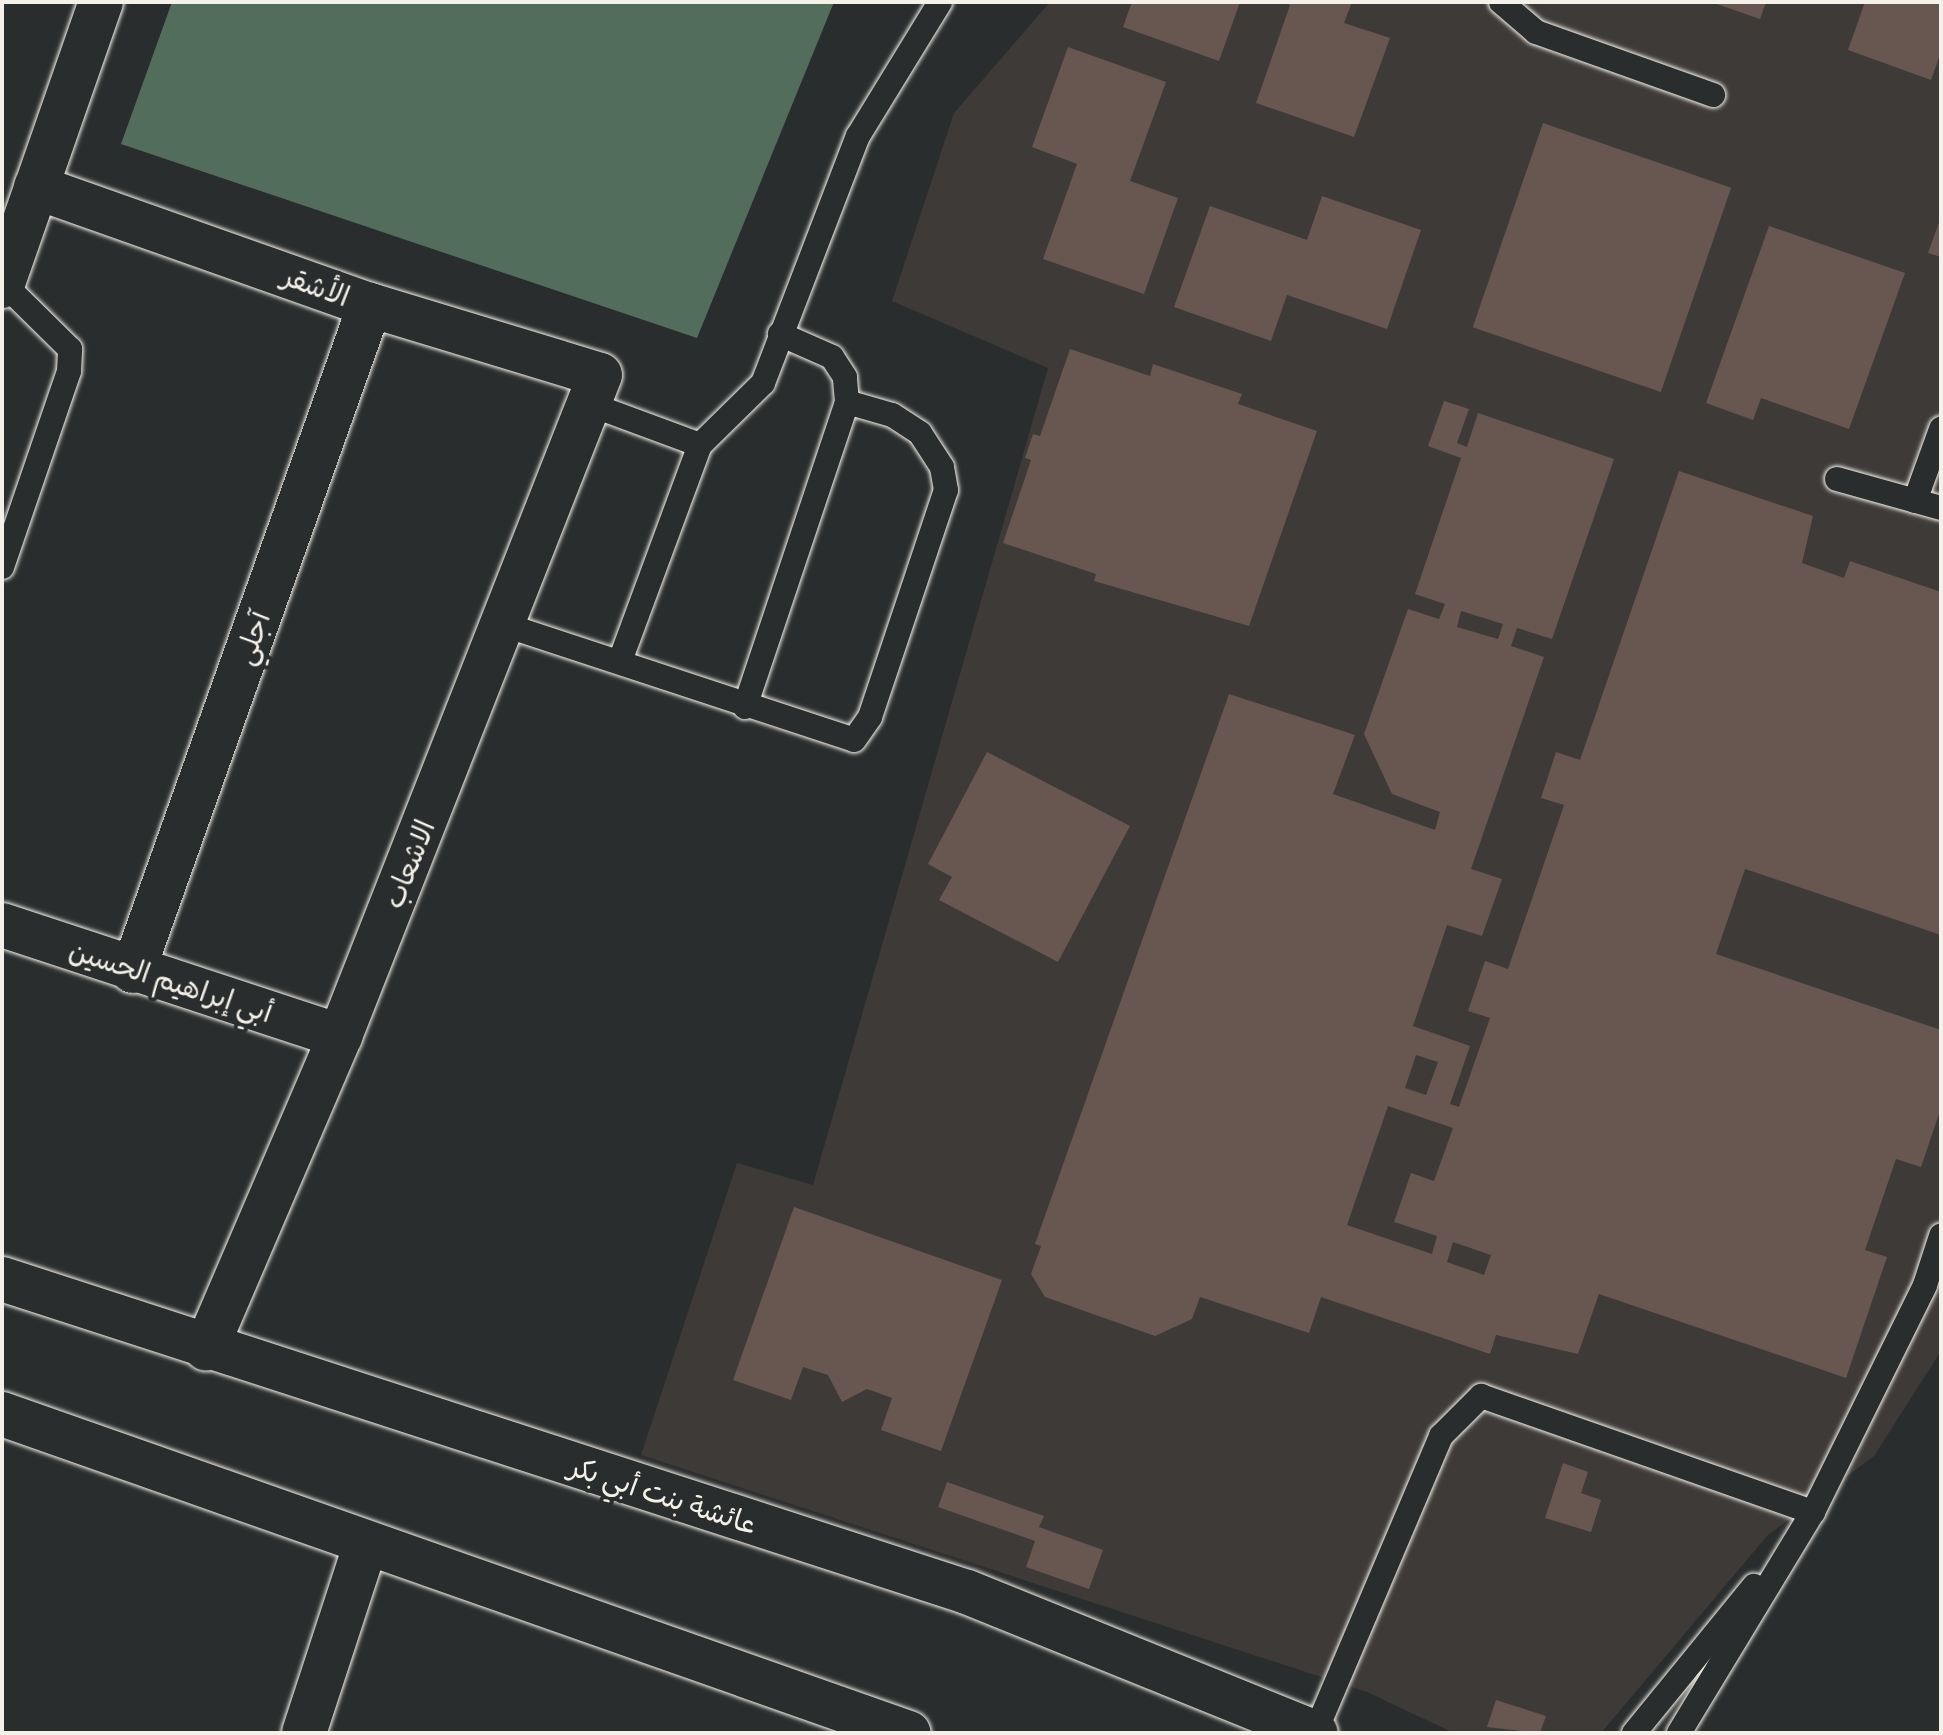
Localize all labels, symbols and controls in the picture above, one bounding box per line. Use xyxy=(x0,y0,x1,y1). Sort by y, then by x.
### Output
street label: الأشقر xyxy=(278,258,354,314)
street label: آجلي xyxy=(227,607,277,669)
street label: الاشعاب xyxy=(376,815,442,913)
street label: أبي إبراهيم الحسين xyxy=(65,932,277,1030)
street label: عائشة بنت أبي بكر xyxy=(565,1449,761,1541)

